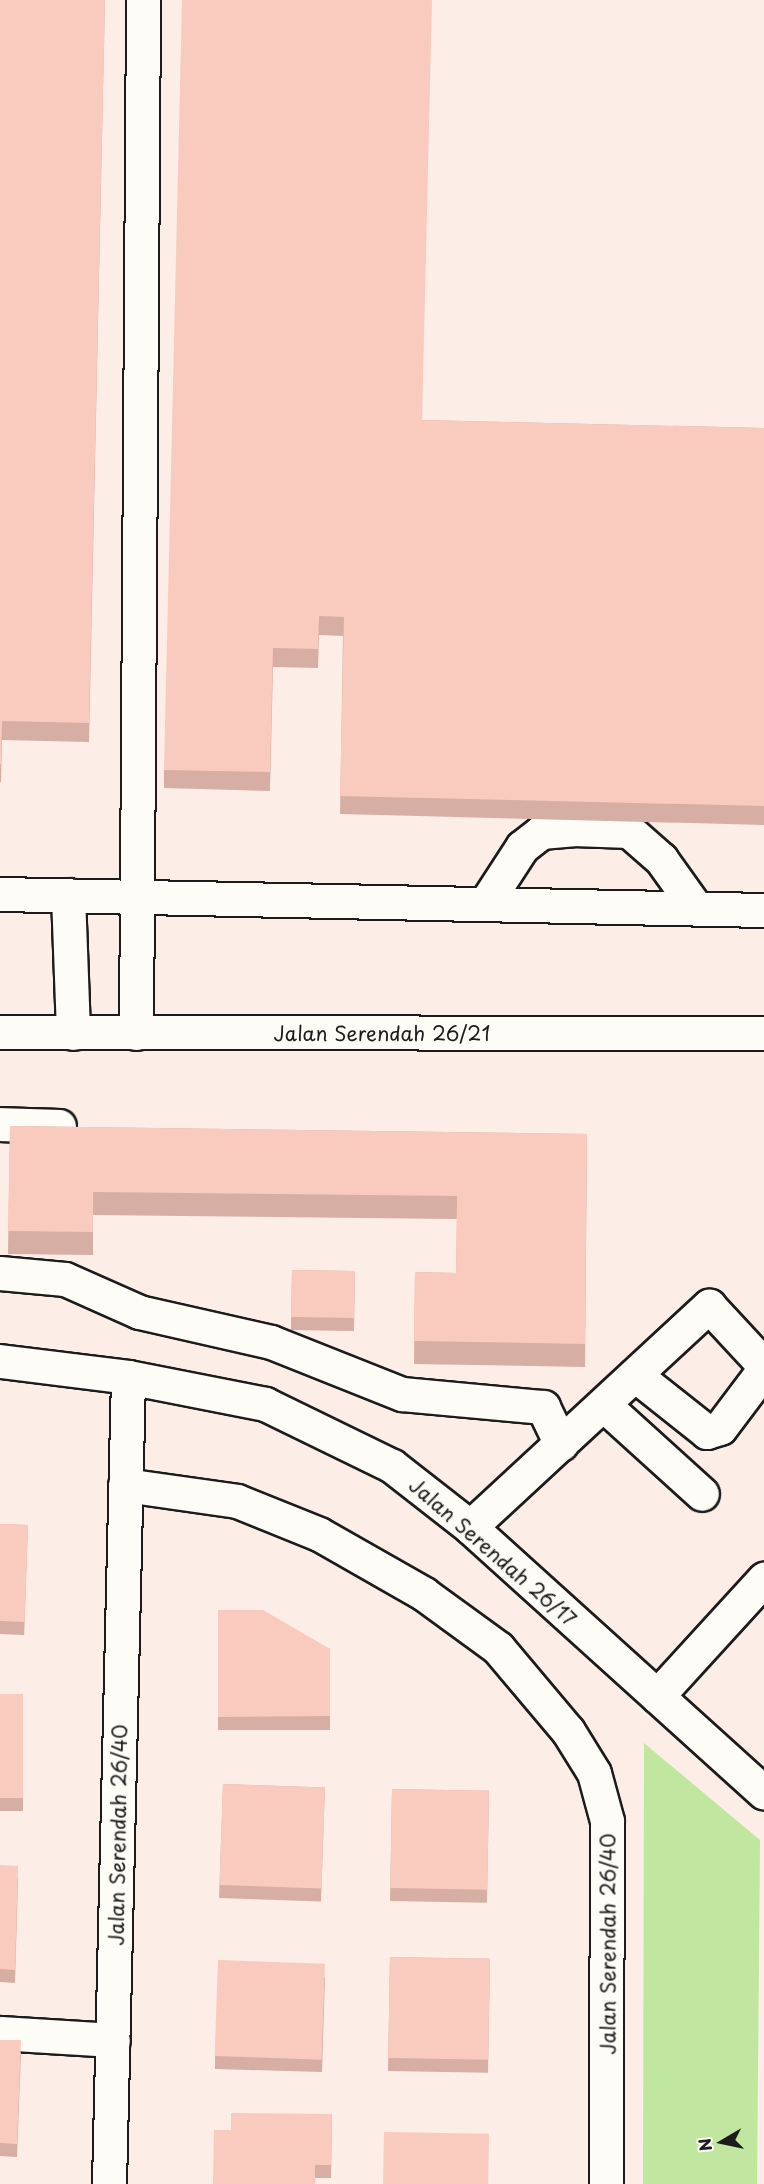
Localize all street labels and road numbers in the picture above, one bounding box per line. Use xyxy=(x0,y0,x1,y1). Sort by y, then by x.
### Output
street label: Jalan Serendah 26/21 xyxy=(274,1021,490,1045)
street label: Jalan Serendah 26/17 xyxy=(405,1473,581,1631)
street label: Jalan Serendah 26/40 xyxy=(104,1724,132,1946)
street label: Jalan Serendah 26/40 xyxy=(596,1834,620,2054)

